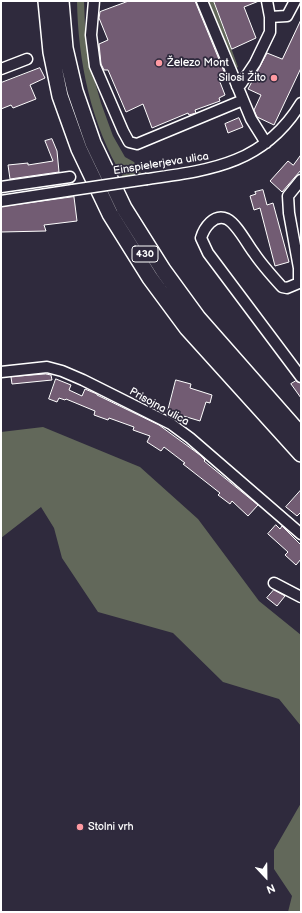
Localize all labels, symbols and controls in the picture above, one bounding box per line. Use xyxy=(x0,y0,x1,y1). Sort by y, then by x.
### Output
place label: Železo Mont xyxy=(167,56,229,70)
marker: Železo Mont xyxy=(154,58,164,68)
place label: Silosi Žito xyxy=(219,71,266,85)
marker: Silosi Žito xyxy=(269,73,279,83)
street label: Einspielerjeva ulica xyxy=(112,150,210,178)
road number: 430 xyxy=(132,246,158,262)
street label: Prisojna ulica xyxy=(127,385,191,429)
place label: Stolni vrh xyxy=(88,820,133,834)
marker: Stolni vrh xyxy=(75,822,85,832)
north arrow xyxy=(246,857,286,897)
text: N xyxy=(264,881,277,896)

